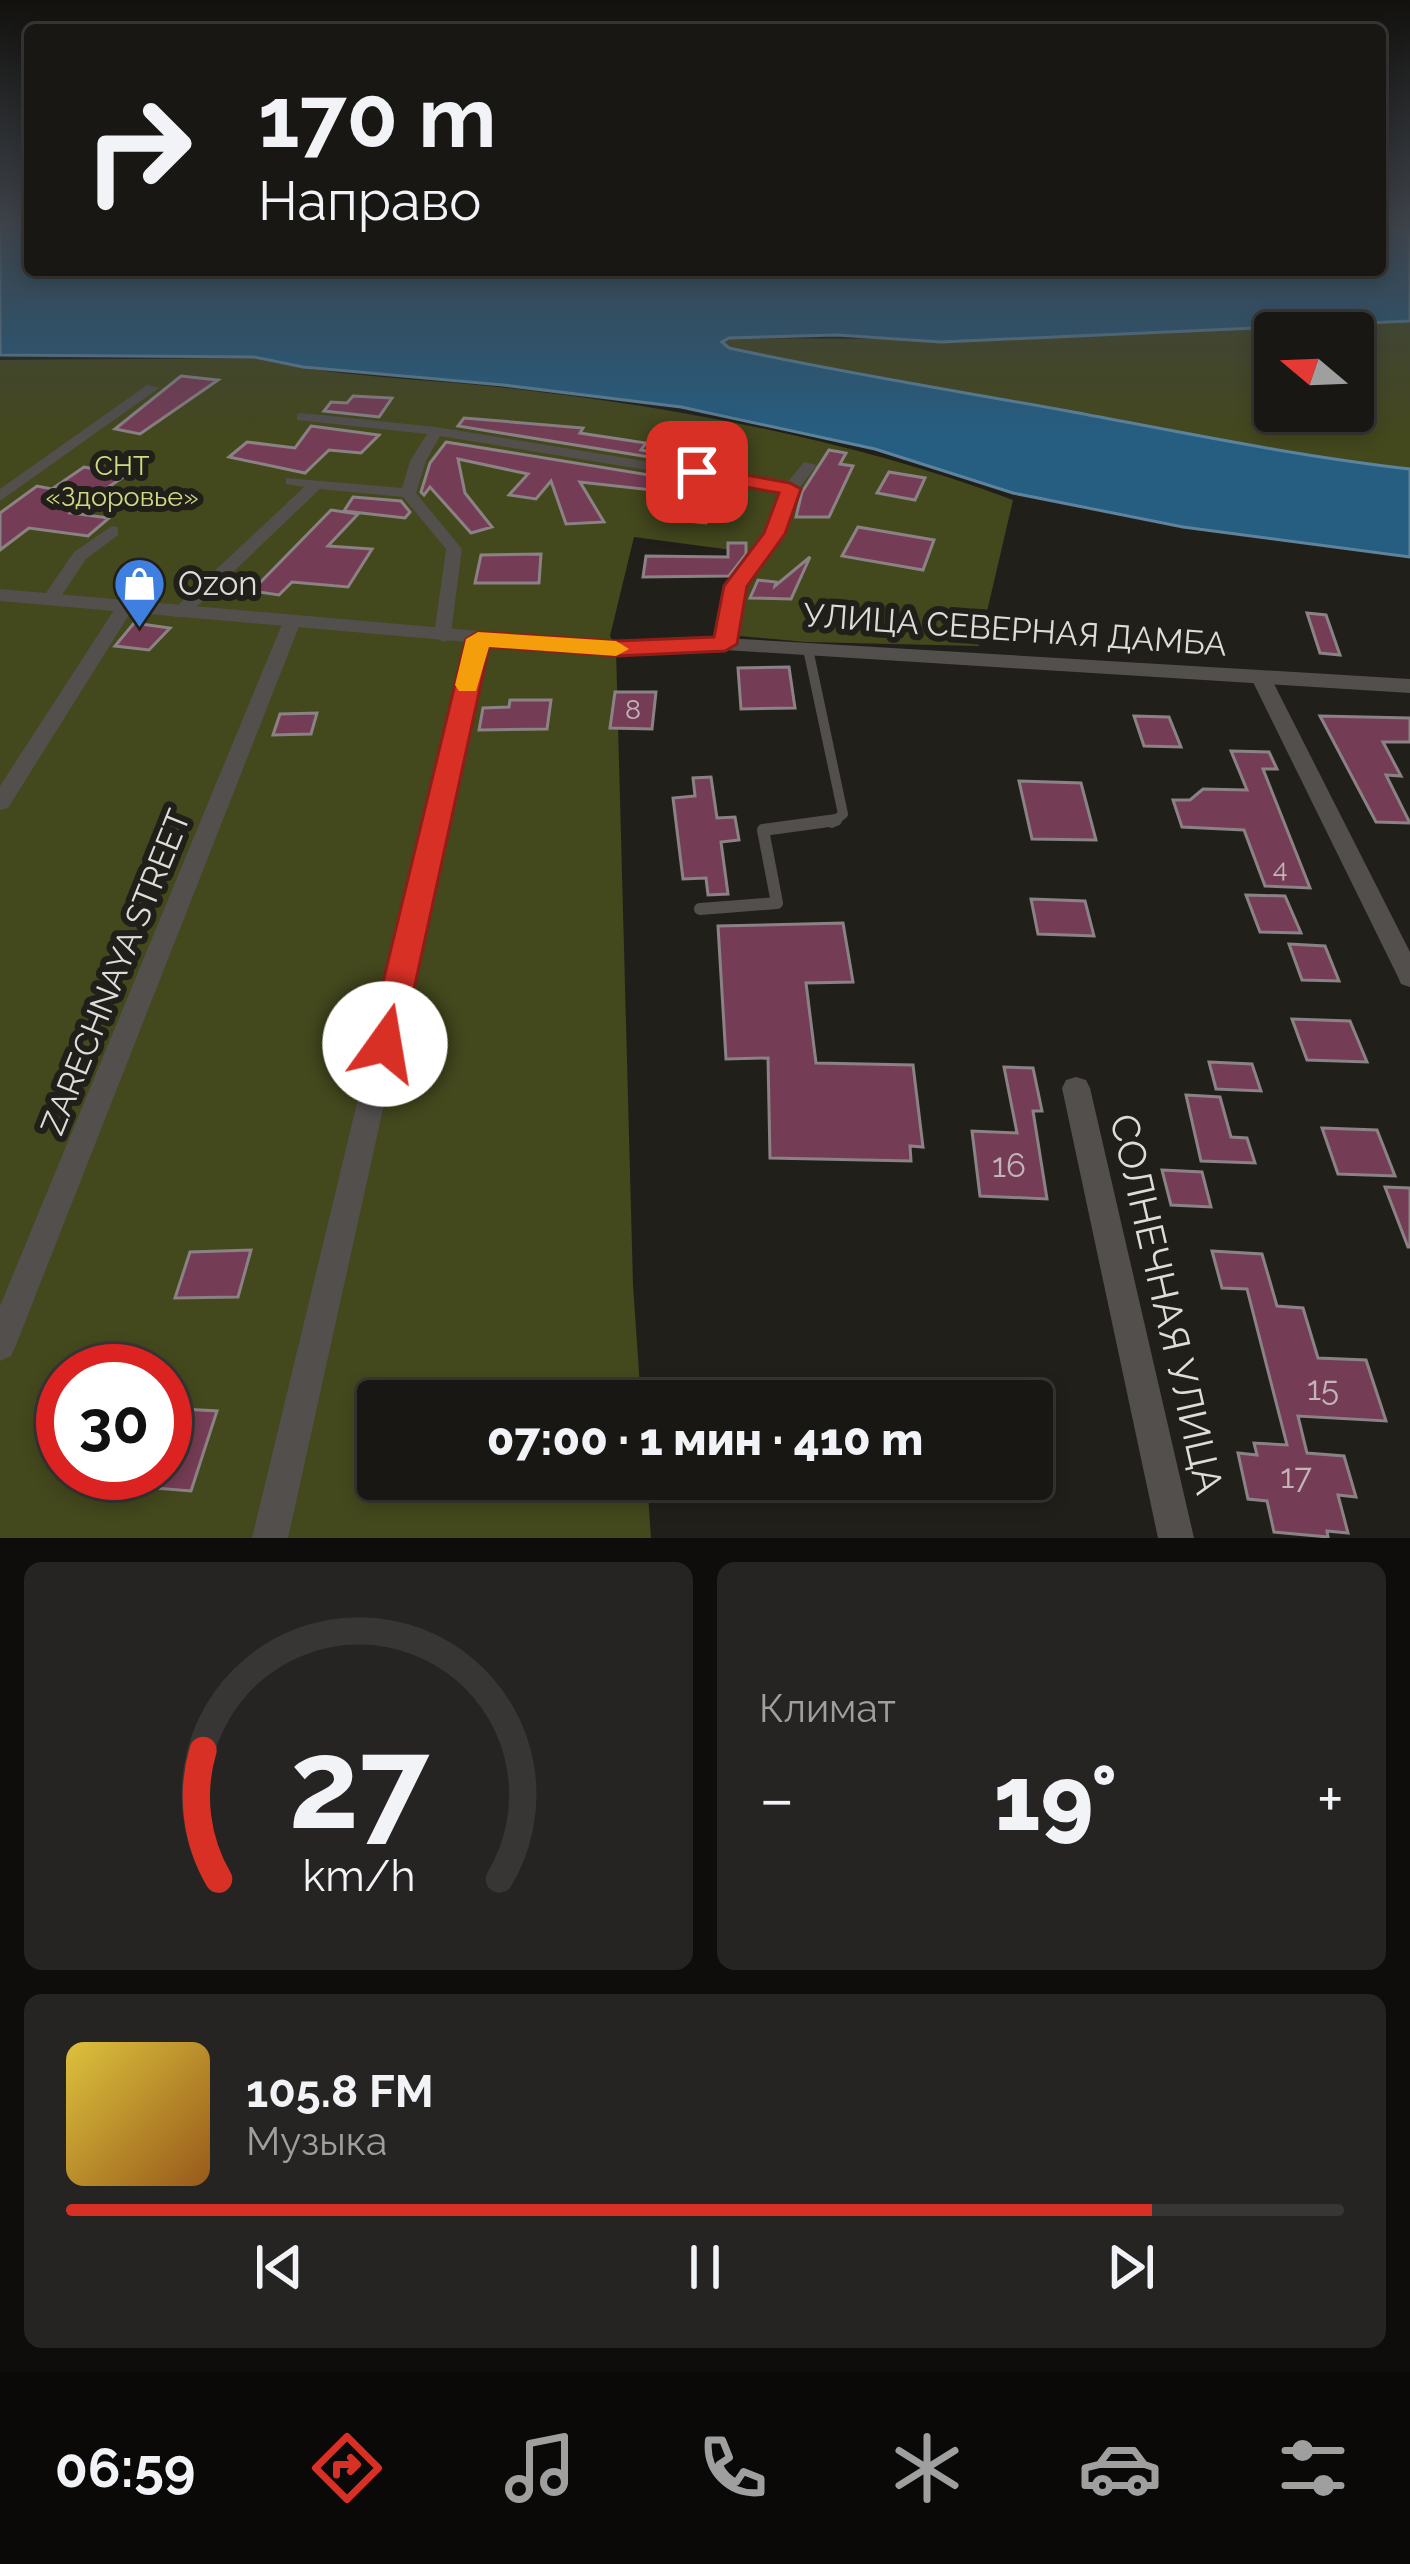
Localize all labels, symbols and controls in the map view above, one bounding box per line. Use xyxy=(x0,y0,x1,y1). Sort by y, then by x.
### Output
text: 170 m xyxy=(258,68,497,167)
icon: right xyxy=(60,72,216,228)
text: Направо xyxy=(258,169,481,233)
north arrow xyxy=(1254,312,1374,432)
map controls xyxy=(1254,312,1374,432)
pin xyxy=(646,421,748,523)
icon: arrive xyxy=(664,439,730,505)
park label: СНТ «Здоровье» xyxy=(45,450,199,512)
shop icon: Ozon xyxy=(111,555,167,629)
place label: Ozon xyxy=(178,564,258,603)
street label: УЛИЦА СЕВЕРНАЯ ДАМБА xyxy=(802,595,1228,664)
house number: 8 xyxy=(625,694,641,725)
street label: ZARECHNAYA STREET xyxy=(32,804,199,1140)
house number: 4 xyxy=(1273,852,1287,883)
position arrow xyxy=(322,981,448,1107)
street label: СОЛНЕЧНАЯ УЛИЦА xyxy=(1101,1109,1233,1499)
house number: 16 xyxy=(992,1146,1026,1185)
speed limit sign: 30 xyxy=(36,1344,192,1500)
house number: 15 xyxy=(1307,1369,1339,1408)
text: 07:00 · 1 мин · 410 m xyxy=(487,1413,923,1466)
house number: 17 xyxy=(1280,1457,1312,1496)
text: Климат xyxy=(759,1685,896,1731)
text: 27 xyxy=(288,1711,430,1857)
text: 19° xyxy=(994,1745,1117,1851)
text: − xyxy=(759,1760,795,1837)
text: + xyxy=(1317,1760,1344,1837)
text: km/h xyxy=(302,1851,415,1901)
text: 105.8 FM xyxy=(246,2065,434,2118)
text: Музыка xyxy=(246,2118,387,2164)
icon: previous xyxy=(246,2234,312,2300)
icon: pause xyxy=(672,2234,738,2300)
icon: next xyxy=(1098,2234,1164,2300)
icon: directions xyxy=(305,2426,389,2510)
icon: music xyxy=(498,2426,582,2510)
icon: phone xyxy=(691,2426,775,2510)
icon: climate xyxy=(885,2426,969,2510)
icon: car xyxy=(1078,2426,1162,2510)
icon: filters xyxy=(1271,2426,1355,2510)
text: 06:59 xyxy=(55,2436,196,2500)

